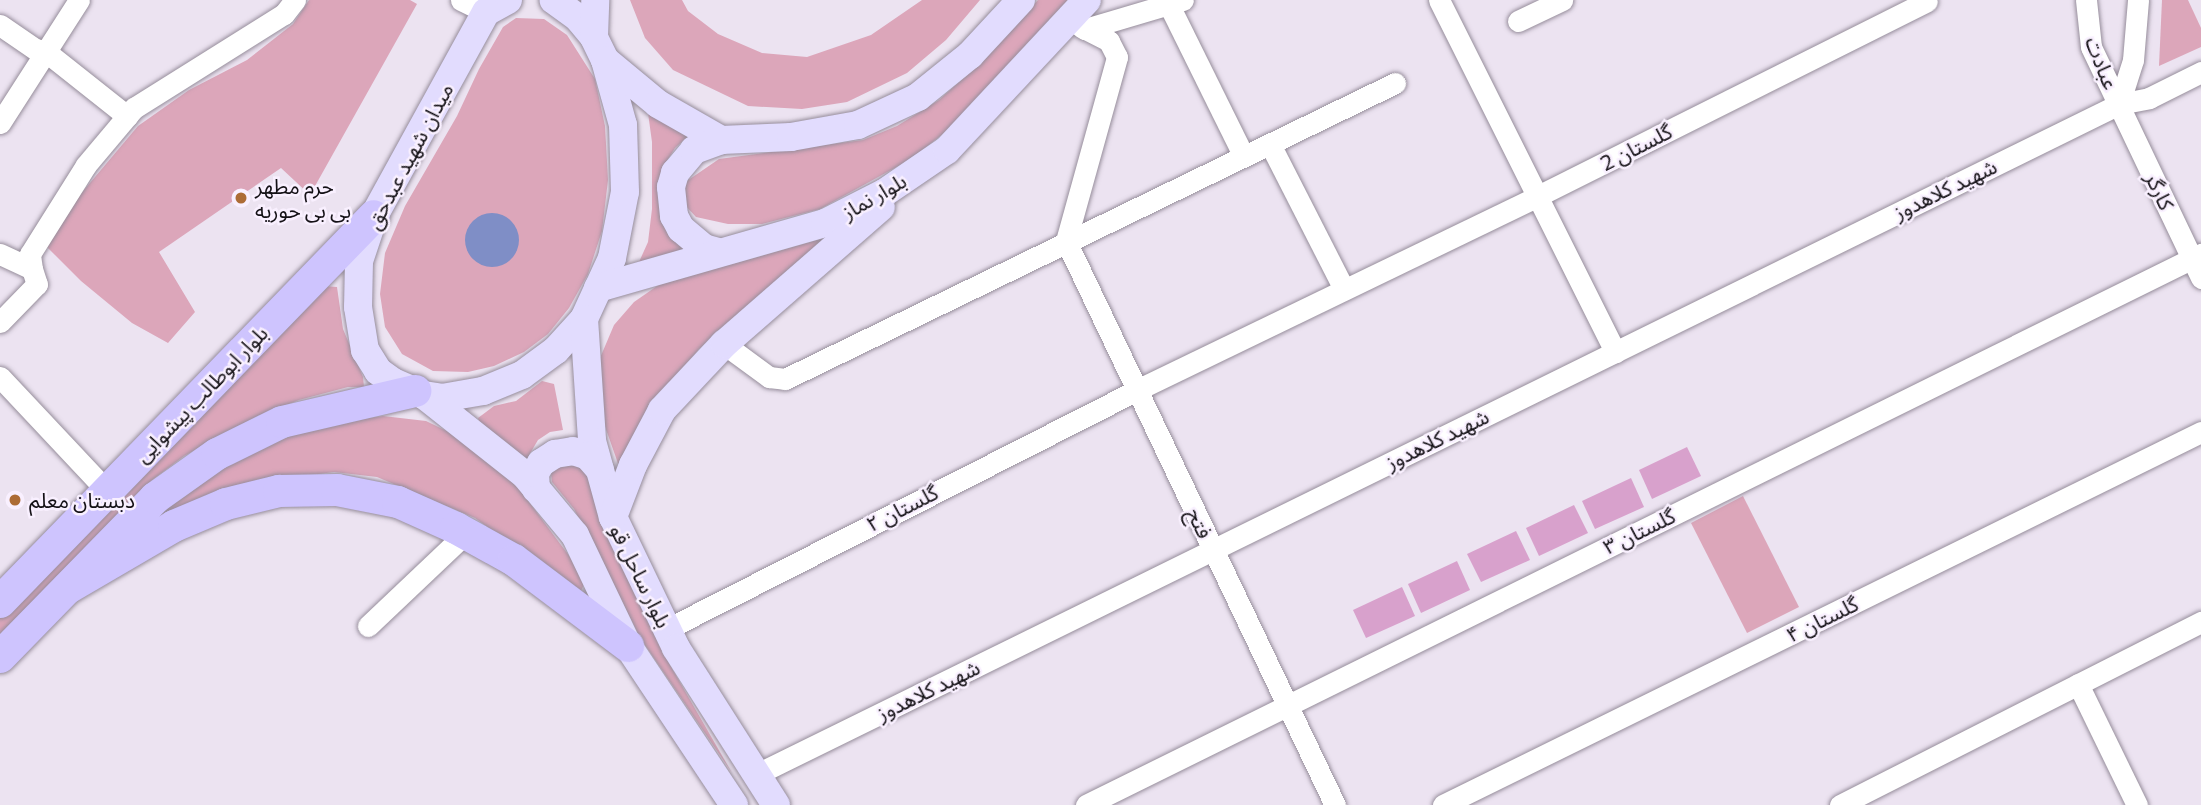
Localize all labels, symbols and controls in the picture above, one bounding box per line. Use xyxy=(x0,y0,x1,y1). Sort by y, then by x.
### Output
street label: عبادت xyxy=(2080,33,2124,93)
street label: میدان شهید عبدحق xyxy=(360,79,458,233)
street label: گلستان 2 xyxy=(1596,118,1676,176)
street label: شهید کلاهدوز xyxy=(1889,153,2001,225)
street label: بلوار نماز xyxy=(837,168,911,224)
street label: کارگر xyxy=(2140,168,2180,214)
place label: حرم مطهر بی بی حوریه xyxy=(255,173,351,223)
marker: حرم مطهر بی بی حوریه xyxy=(233,190,249,206)
street label: بلوار ابوطالب پیشوایی xyxy=(129,320,273,468)
street label: شهید کلاهدوز xyxy=(1381,403,1493,475)
street label: گلستان ۲ xyxy=(862,479,942,537)
place label: دبستان معلم xyxy=(29,487,135,513)
marker: دبستان معلم xyxy=(7,492,23,508)
street label: گلستان ۳ xyxy=(1599,503,1679,559)
street label: فتح xyxy=(1182,504,1218,542)
street label: بلوار ساحل قو xyxy=(605,520,677,632)
street label: گلستان ۴ xyxy=(1782,591,1862,647)
street label: شهید کلاهدوز xyxy=(872,654,984,726)

